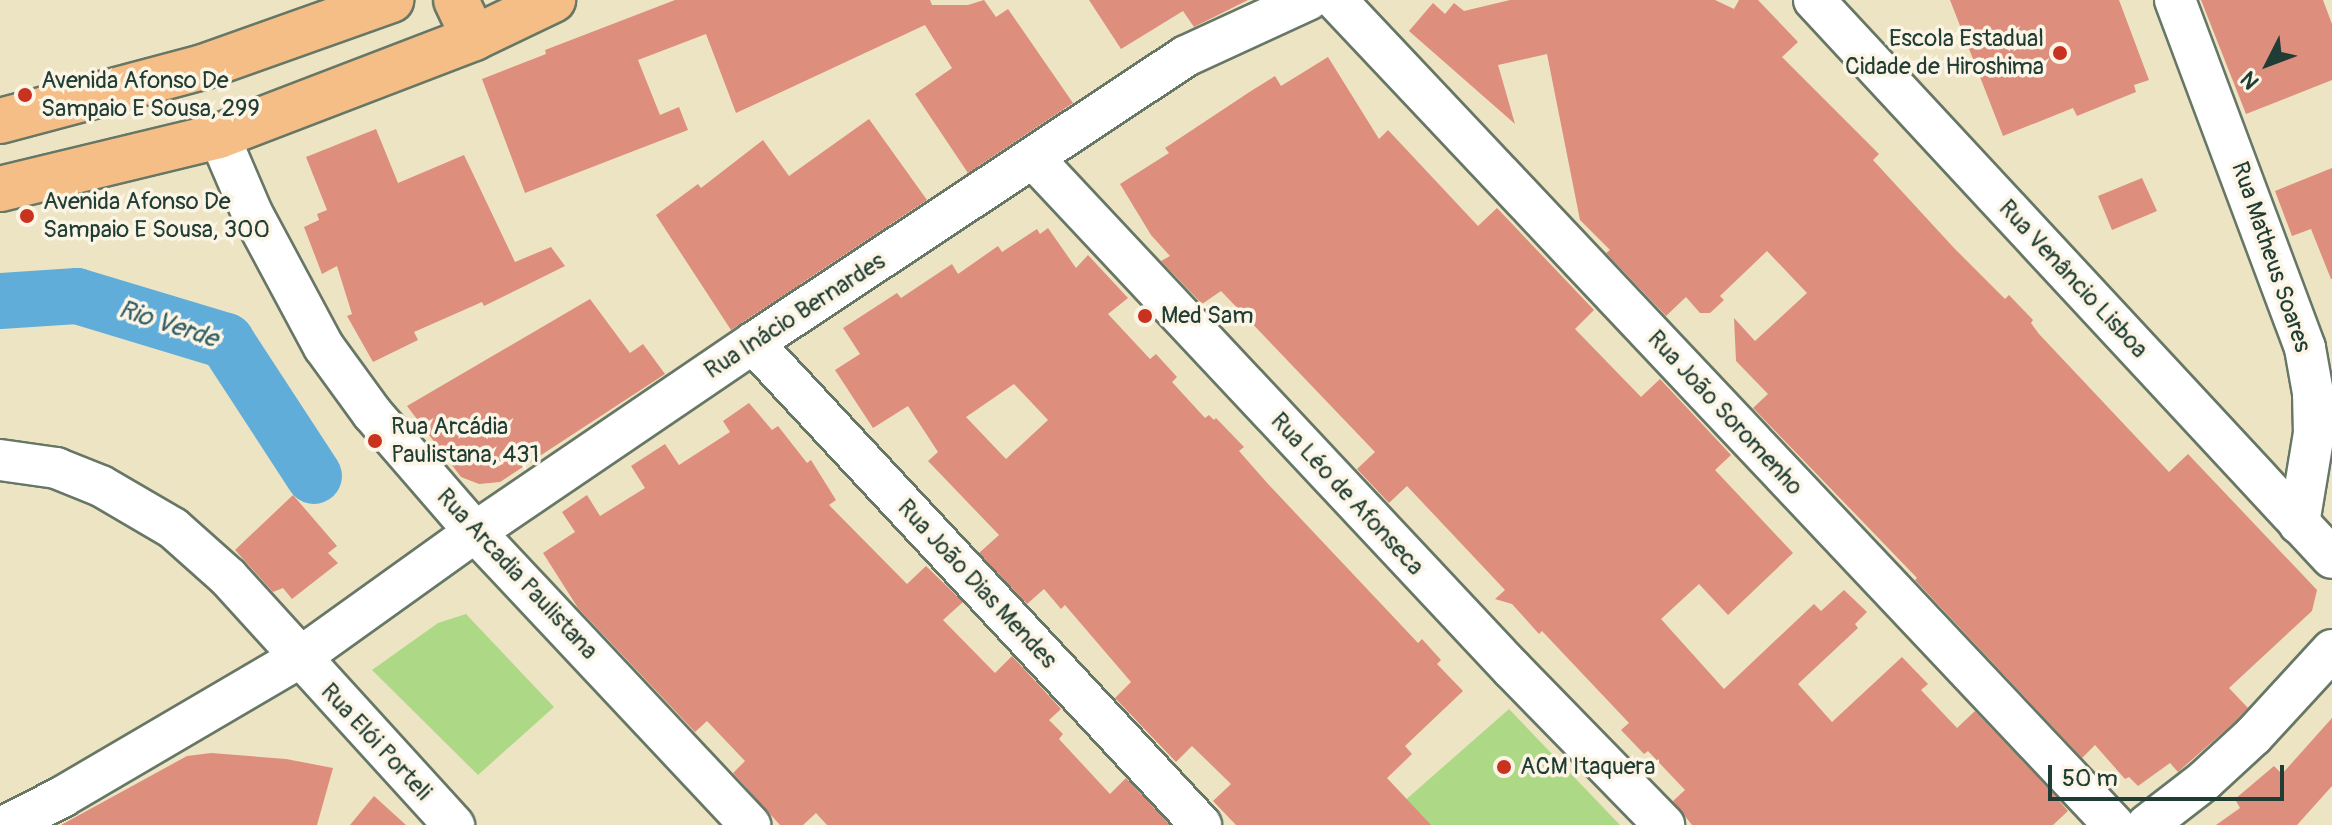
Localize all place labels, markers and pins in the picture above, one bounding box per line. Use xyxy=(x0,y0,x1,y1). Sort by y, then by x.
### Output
place label: Escola Estadual Cidade de Hiroshima xyxy=(1845,25,2044,81)
marker: Escola Estadual Cidade de Hiroshima xyxy=(2051,44,2069,62)
place label: Avenida Afonso De Sampaio E Sousa, 299 xyxy=(41,67,260,123)
marker: Avenida Afonso De Sampaio E Sousa, 299 xyxy=(16,86,34,104)
place label: Avenida Afonso De Sampaio E Sousa, 300 xyxy=(43,188,270,244)
marker: Avenida Afonso De Sampaio E Sousa, 300 xyxy=(18,207,36,225)
place label: Med Sam xyxy=(1161,302,1254,330)
marker: Med Sam xyxy=(1136,307,1154,325)
place label: Rua Arcádia Paulistana, 431 xyxy=(391,413,539,469)
marker: Rua Arcádia Paulistana, 431 xyxy=(366,432,384,450)
place label: ACM Itaquera xyxy=(1520,753,1655,781)
marker: ACM Itaquera xyxy=(1495,758,1513,776)

